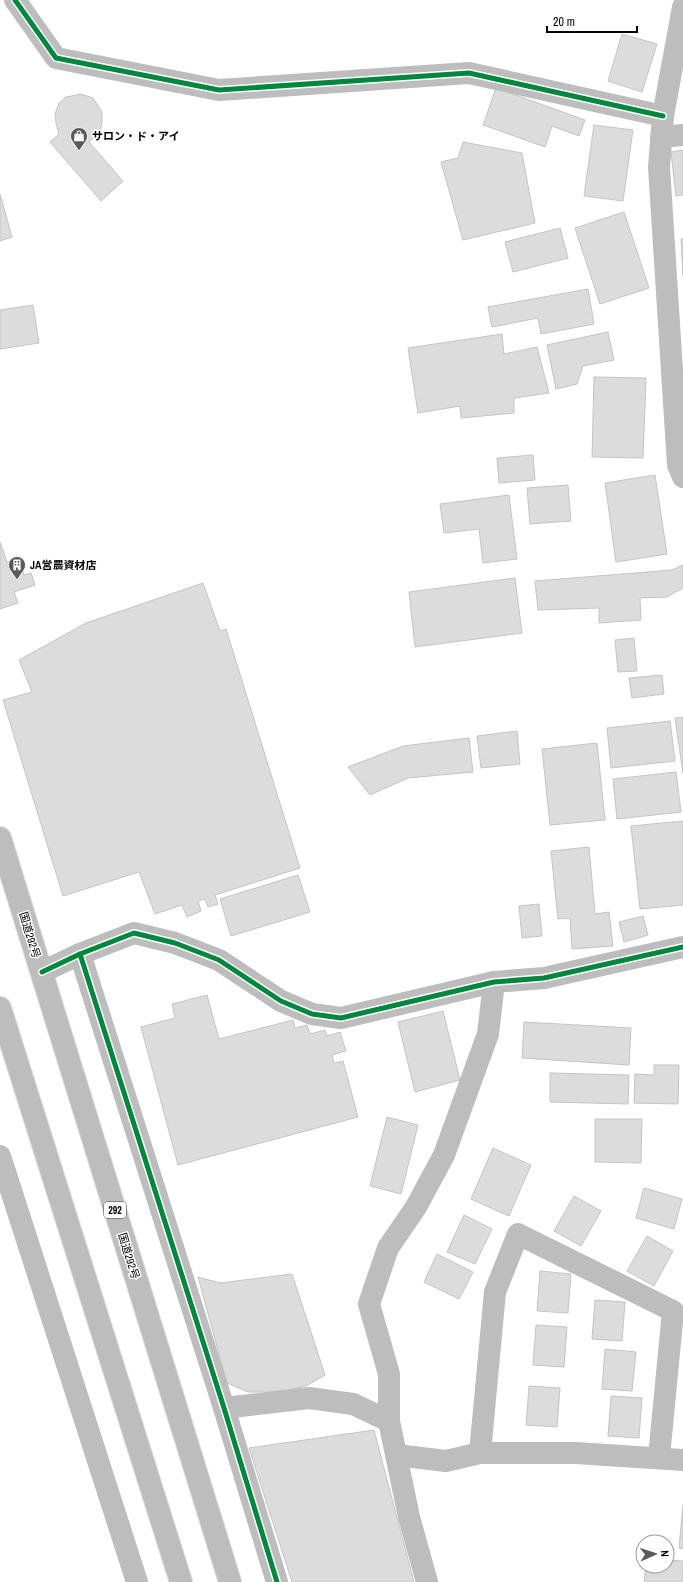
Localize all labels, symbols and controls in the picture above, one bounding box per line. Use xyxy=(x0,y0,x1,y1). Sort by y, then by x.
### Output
scale bar xyxy=(547,8,637,34)
text: 20 m xyxy=(553,14,575,30)
shop icon: サロン・ド・アイ xyxy=(69,126,89,151)
place label: サロン・ド・アイ xyxy=(92,129,179,143)
building icon: JA営農資材店 xyxy=(7,555,27,580)
place label: JA営農資材店 xyxy=(30,558,97,572)
street label: 国道292号 xyxy=(16,910,44,960)
road number: 292 xyxy=(104,1202,126,1218)
street label: 国道292号 xyxy=(115,1231,143,1281)
north arrow xyxy=(635,1534,675,1574)
text: N xyxy=(658,1550,672,1557)

